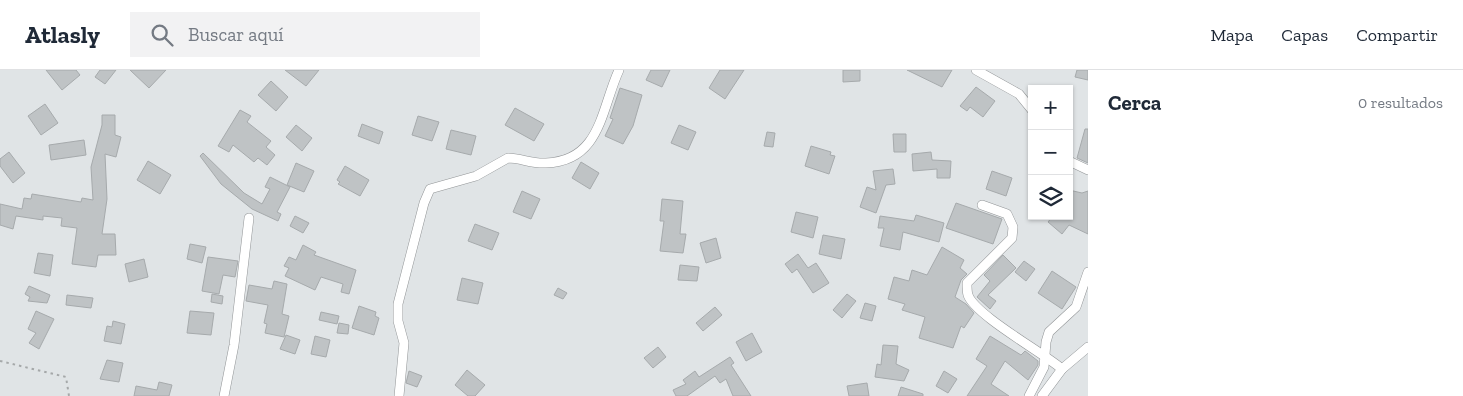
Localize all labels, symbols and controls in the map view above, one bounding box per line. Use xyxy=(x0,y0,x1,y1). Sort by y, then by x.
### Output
search box xyxy=(130,12,480,57)
text: Atlasly xyxy=(25,20,100,49)
icon: search xyxy=(148,21,176,49)
text: Buscar aquí xyxy=(188,23,284,46)
text: Mapa xyxy=(1210,24,1253,46)
text: Capas xyxy=(1281,24,1328,46)
text: Compartir xyxy=(1356,24,1438,46)
map controls xyxy=(1028,85,1073,220)
button: + xyxy=(1028,85,1073,130)
text: Cerca xyxy=(1108,90,1161,115)
text: 0 resultados xyxy=(1358,93,1443,112)
button: − xyxy=(1028,130,1073,175)
button: layers xyxy=(1028,175,1073,220)

